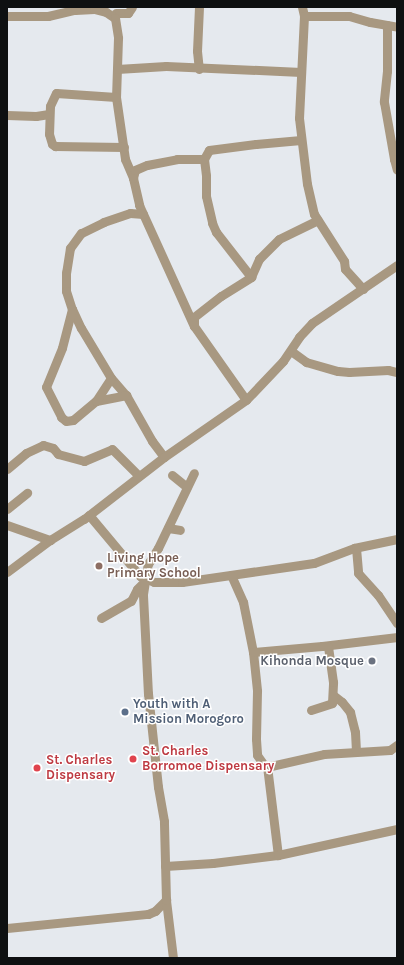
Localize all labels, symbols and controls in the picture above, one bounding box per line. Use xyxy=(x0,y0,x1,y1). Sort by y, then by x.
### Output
place label: Living Hope Primary School xyxy=(107,551,201,582)
marker: Living Hope Primary School xyxy=(94,561,104,571)
place label: Kihonda Mosque xyxy=(260,653,364,669)
marker: Kihonda Mosque xyxy=(367,656,377,666)
place label: Youth with A Mission Morogoro xyxy=(133,697,244,728)
marker: Youth with A Mission Morogoro xyxy=(120,707,130,717)
place label: St. Charles Borromoe Dispensary xyxy=(142,744,274,775)
place label: St. Charles Dispensary xyxy=(46,753,115,784)
marker: St. Charles Borromoe Dispensary xyxy=(127,753,139,765)
marker: St. Charles Dispensary xyxy=(31,762,43,774)

